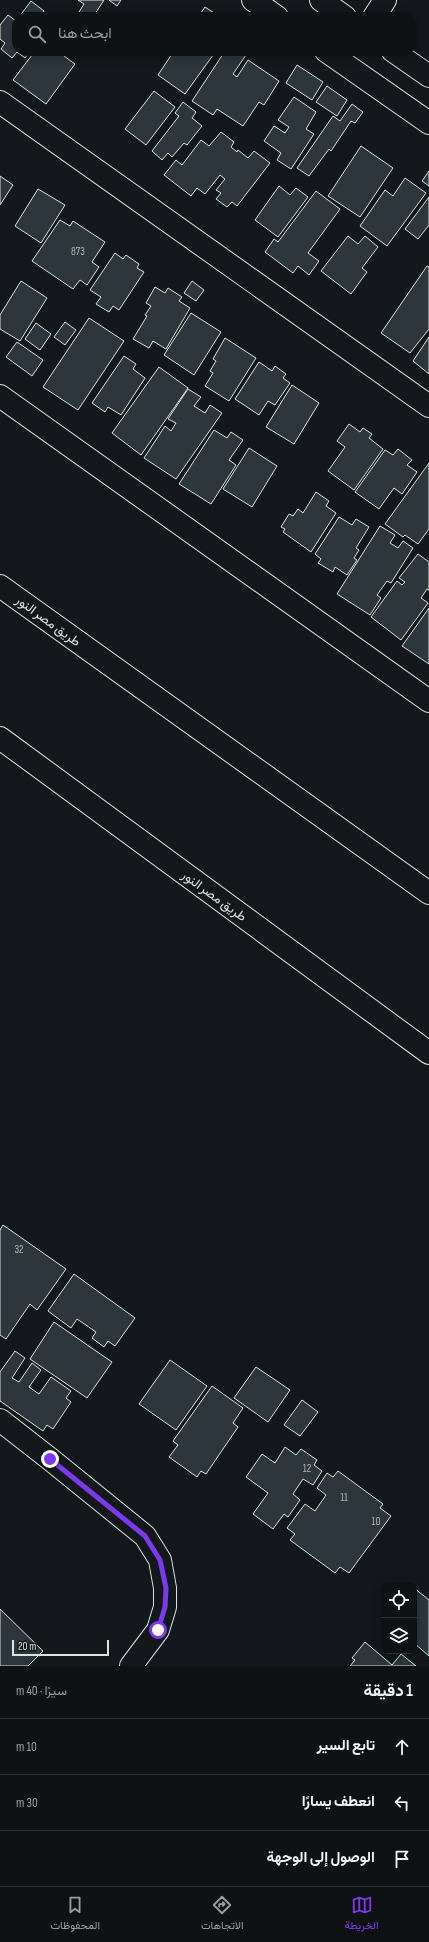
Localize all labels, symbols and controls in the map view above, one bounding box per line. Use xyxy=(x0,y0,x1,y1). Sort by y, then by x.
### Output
search box xyxy=(12,12,417,56)
icon: search xyxy=(26,23,48,45)
text: ابحث هنا xyxy=(58,24,112,43)
house number: 873 xyxy=(71,245,85,258)
street label: طريق مصر النور xyxy=(12,592,84,650)
street label: طريق مصر النور xyxy=(178,867,250,925)
house number: 32 xyxy=(14,1243,24,1256)
route end xyxy=(41,1450,59,1468)
house number: 12 xyxy=(303,1462,312,1475)
house number: 11 xyxy=(340,1491,348,1504)
house number: 10 xyxy=(372,1515,380,1528)
map controls xyxy=(381,1582,417,1654)
button: locate xyxy=(381,1582,417,1618)
button: layers xyxy=(381,1618,417,1654)
route start xyxy=(149,1621,167,1639)
scale bar xyxy=(12,1638,109,1657)
text: 20 m xyxy=(18,1640,36,1653)
text: 1 دقيقة xyxy=(364,1681,413,1701)
text: سيرًا · 40 m xyxy=(16,1683,67,1699)
text: تابع السير xyxy=(317,1736,375,1755)
icon: ahead xyxy=(391,1736,413,1758)
text: 10 m xyxy=(16,1739,37,1755)
text: انعطف يسارًا xyxy=(302,1792,375,1811)
icon: left xyxy=(391,1792,413,1814)
text: 30 m xyxy=(16,1795,38,1811)
text: الوصول إلى الوجهة xyxy=(267,1848,375,1867)
icon: arrive xyxy=(391,1848,413,1870)
tab: المحفوظات xyxy=(50,1894,100,1935)
tab: الاتجاهات xyxy=(201,1894,244,1935)
tab: الخريطة xyxy=(345,1894,379,1935)

